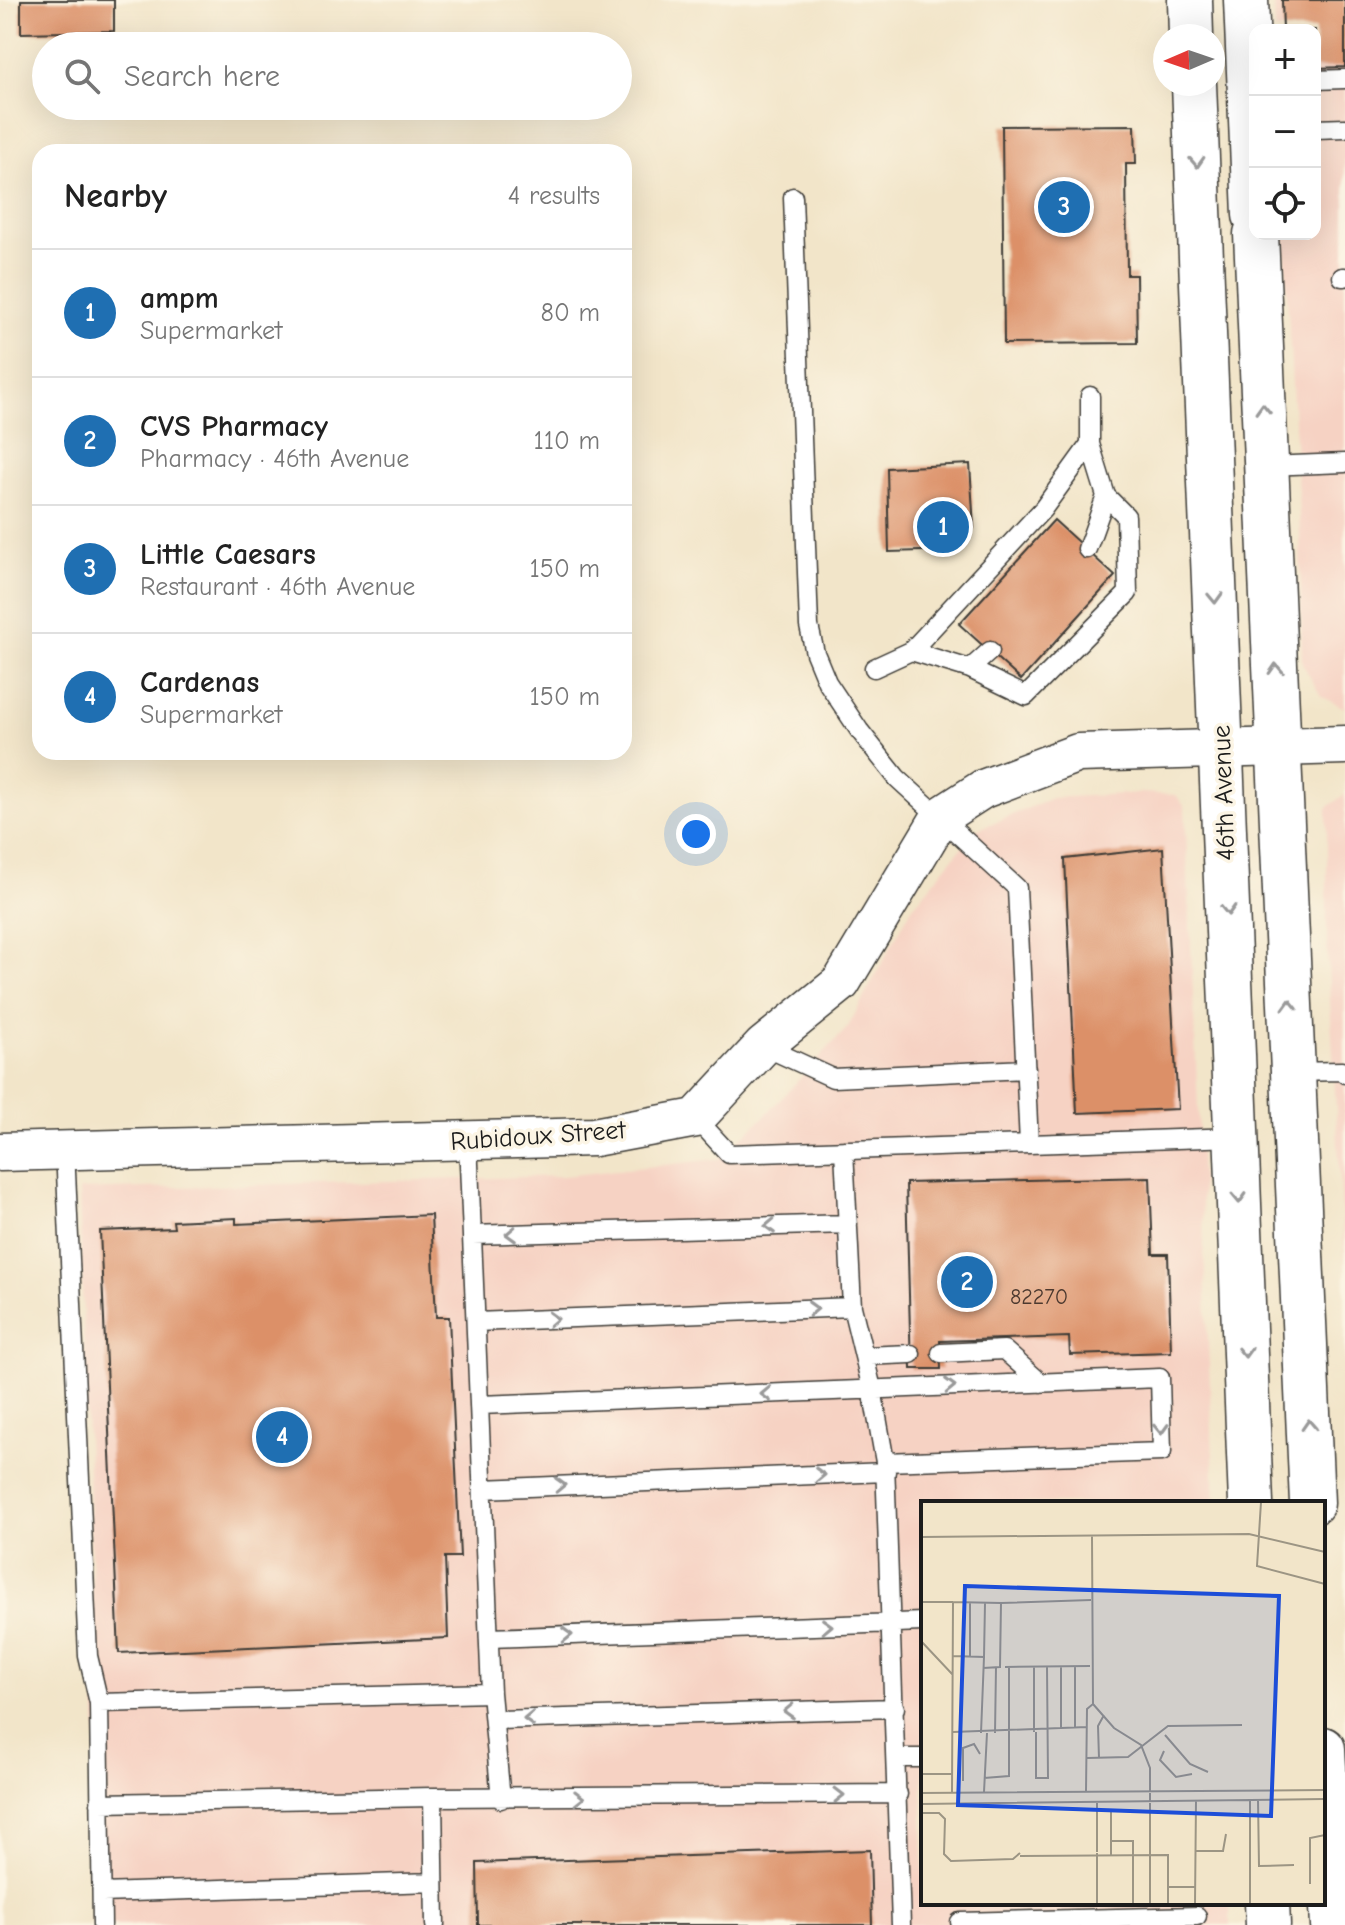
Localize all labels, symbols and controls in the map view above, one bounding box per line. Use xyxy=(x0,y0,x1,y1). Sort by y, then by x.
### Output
north arrow xyxy=(1153,24,1225,96)
map controls xyxy=(1249,24,1321,240)
button: + xyxy=(1249,24,1321,96)
search box xyxy=(32,32,632,120)
icon: search xyxy=(60,54,104,98)
text: Search here xyxy=(124,59,280,94)
button: − xyxy=(1249,96,1321,168)
one-way arrow xyxy=(1188,156,1205,169)
button: locate xyxy=(1249,168,1321,240)
text: Nearby xyxy=(64,176,167,216)
pin: 3 xyxy=(1038,177,1090,237)
text: 4 results xyxy=(508,181,600,211)
text: ampm xyxy=(140,281,219,316)
text: 1 xyxy=(85,298,95,328)
text: 80 m xyxy=(541,298,600,328)
text: Supermarket xyxy=(140,316,283,346)
one-way arrow xyxy=(1255,402,1272,415)
text: CVS Pharmacy xyxy=(140,409,328,444)
text: 2 xyxy=(84,426,96,456)
text: 110 m xyxy=(533,426,600,456)
text: Pharmacy · 46th Avenue xyxy=(140,444,409,474)
pin: 1 xyxy=(917,497,969,557)
text: Little Caesars xyxy=(140,537,316,572)
text: 3 xyxy=(84,554,96,584)
text: 150 m xyxy=(530,554,600,584)
text: Restaurant · 46th Avenue xyxy=(140,572,415,602)
one-way arrow xyxy=(1207,592,1224,605)
one-way arrow xyxy=(1267,662,1284,675)
text: Cardenas xyxy=(140,665,259,700)
text: 4 xyxy=(84,682,96,712)
text: 150 m xyxy=(530,682,600,712)
text: Supermarket xyxy=(140,700,283,730)
street label: 46th Avenue xyxy=(1207,725,1241,861)
your location xyxy=(676,814,716,854)
one-way arrow xyxy=(1219,904,1236,917)
one-way arrow xyxy=(1281,998,1298,1011)
street label: Rubidoux Street xyxy=(449,1115,628,1157)
one-way arrow xyxy=(1230,1192,1247,1205)
one-way arrow xyxy=(763,1218,776,1235)
one-way arrow xyxy=(504,1225,517,1242)
pin: 2 xyxy=(941,1252,993,1312)
house number: 82270 xyxy=(1010,1284,1068,1310)
one-way arrow xyxy=(807,1300,820,1317)
one-way arrow xyxy=(548,1311,560,1328)
one-way arrow xyxy=(1236,1346,1253,1359)
one-way arrow xyxy=(944,1378,957,1395)
one-way arrow xyxy=(759,1385,772,1402)
pin: 4 xyxy=(256,1407,308,1467)
one-way arrow xyxy=(1300,1418,1317,1431)
one-way arrow xyxy=(1153,1423,1170,1436)
one-way arrow xyxy=(814,1466,827,1483)
one-way arrow xyxy=(554,1477,567,1494)
inset map xyxy=(921,1501,1325,1905)
one-way arrow xyxy=(821,1617,834,1634)
one-way arrow xyxy=(561,1626,574,1643)
one-way arrow xyxy=(782,1703,795,1720)
one-way arrow xyxy=(522,1711,535,1728)
one-way arrow xyxy=(833,1786,846,1804)
one-way arrow xyxy=(573,1789,586,1807)

